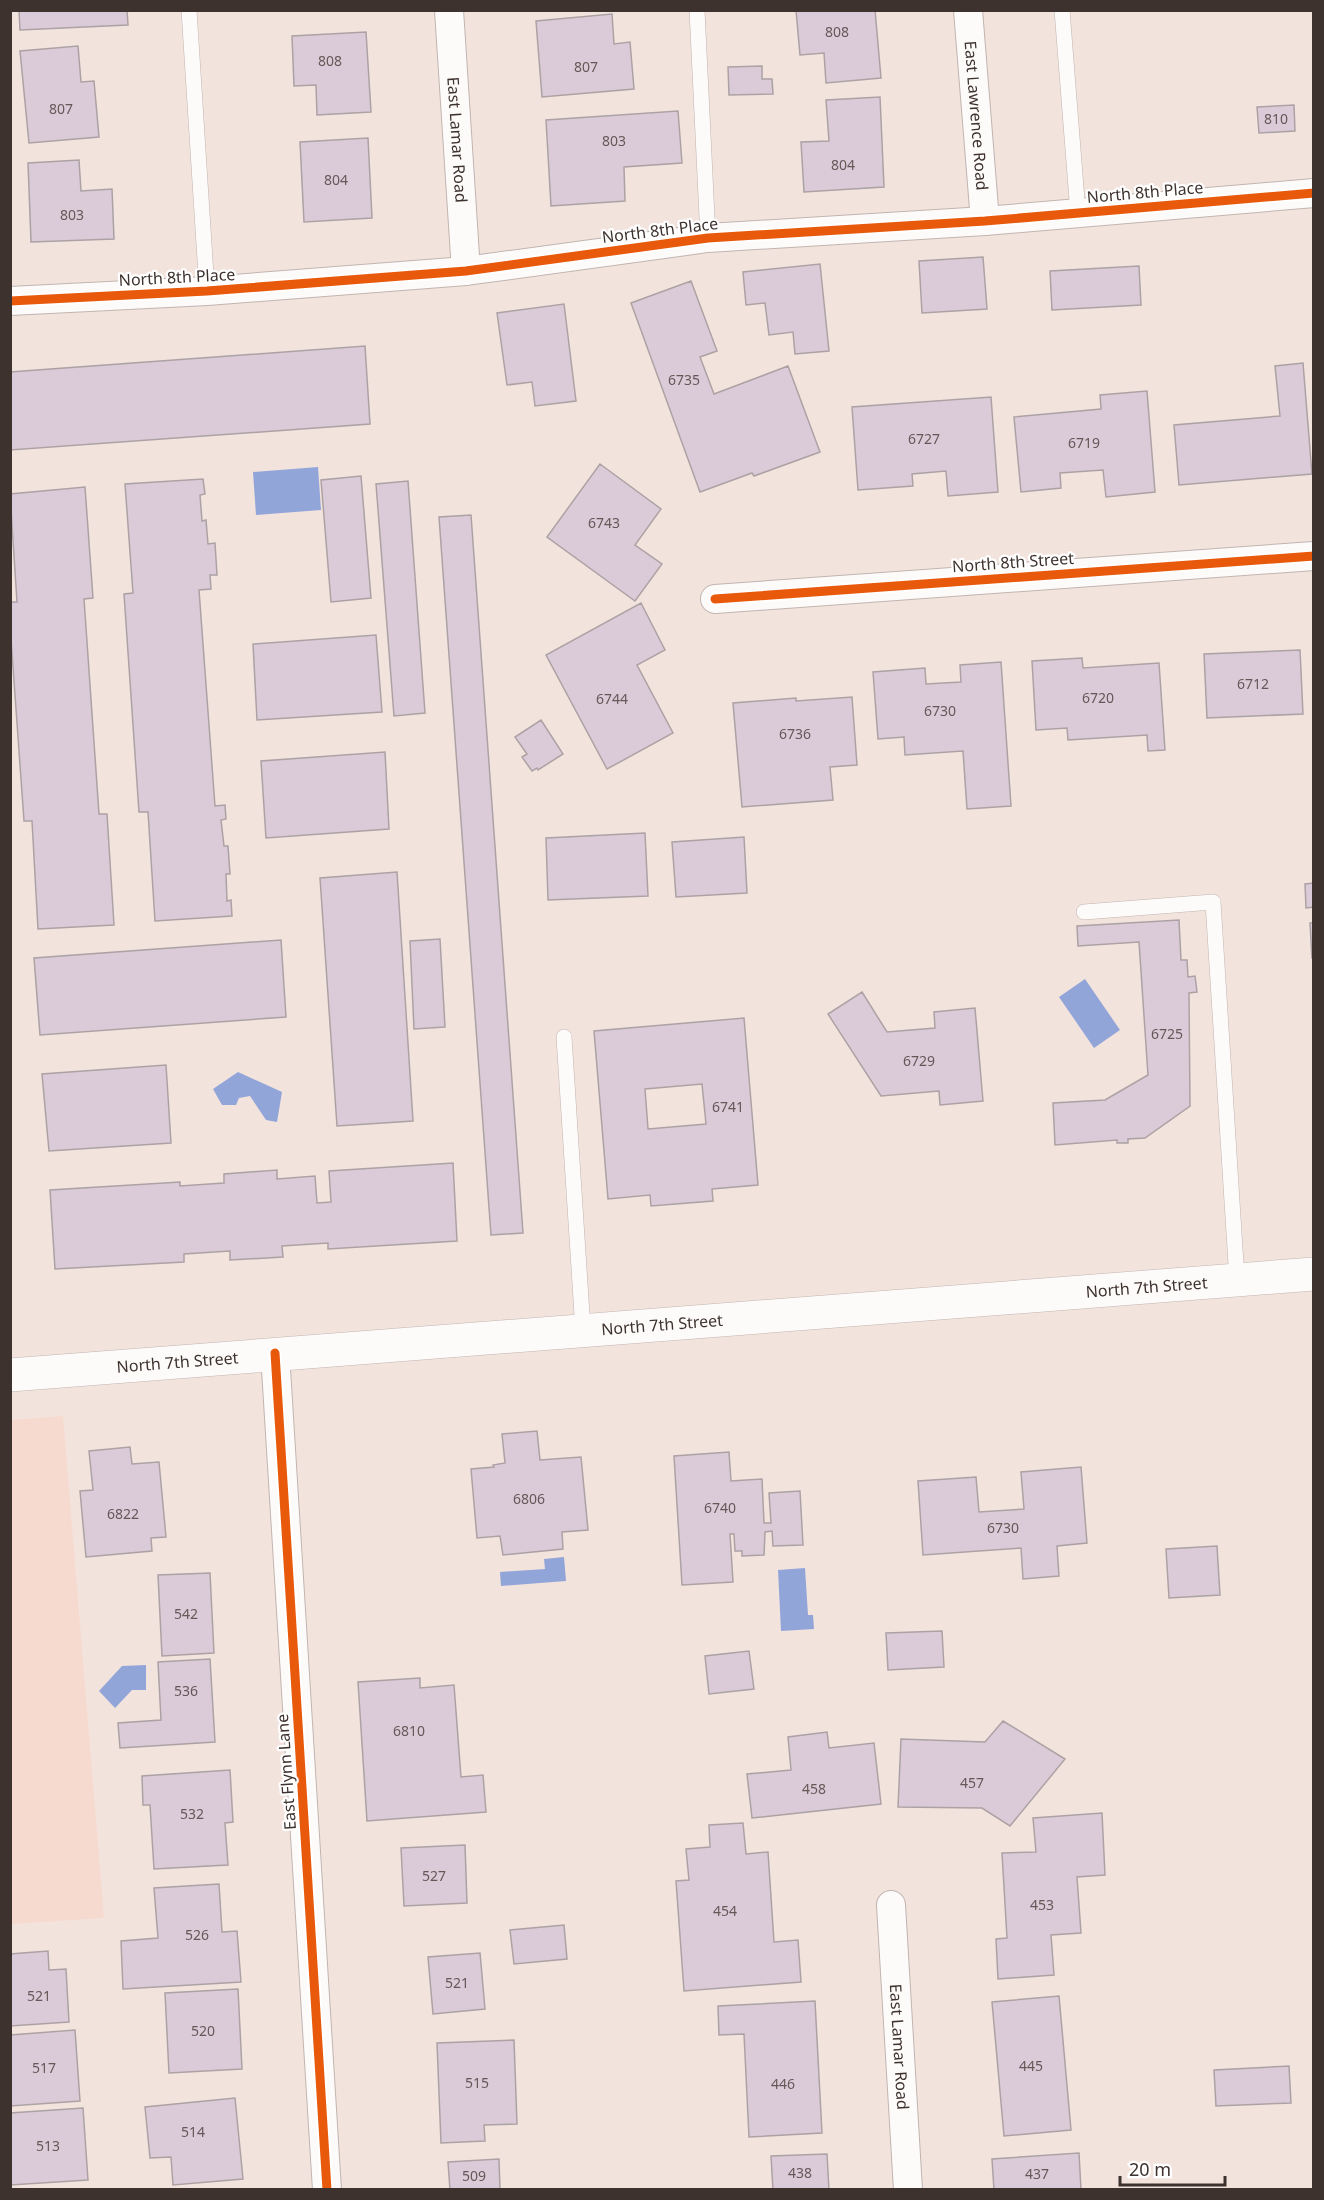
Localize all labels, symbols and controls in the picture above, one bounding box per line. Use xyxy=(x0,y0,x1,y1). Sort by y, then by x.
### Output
house number: 808 xyxy=(825,22,849,41)
street label: East Lawrence Road xyxy=(960,40,994,191)
house number: 808 xyxy=(318,51,342,70)
house number: 807 xyxy=(574,57,598,76)
street label: East Lamar Road xyxy=(442,76,473,203)
house number: 807 xyxy=(49,99,73,118)
house number: 810 xyxy=(1264,109,1288,128)
house number: 803 xyxy=(602,131,626,150)
house number: 804 xyxy=(831,155,855,174)
house number: 804 xyxy=(324,170,348,189)
street label: North 8th Place xyxy=(1086,176,1204,208)
house number: 803 xyxy=(60,205,84,224)
street label: North 8th Place xyxy=(601,212,719,248)
street label: North 8th Place xyxy=(118,263,236,291)
house number: 6735 xyxy=(668,370,700,389)
house number: 6727 xyxy=(908,429,940,448)
house number: 6719 xyxy=(1068,433,1100,452)
house number: 6743 xyxy=(588,513,620,532)
street label: North 8th Street xyxy=(951,547,1075,577)
house number: 6712 xyxy=(1237,674,1269,693)
house number: 6720 xyxy=(1082,688,1114,707)
house number: 6744 xyxy=(596,689,628,708)
house number: 6730 xyxy=(924,701,956,720)
house number: 6736 xyxy=(779,724,811,743)
house number: 6725 xyxy=(1151,1024,1183,1043)
house number: 6729 xyxy=(903,1051,935,1070)
house number: 6741 xyxy=(712,1097,744,1116)
street label: North 7th Street xyxy=(1085,1271,1208,1303)
street label: North 7th Street xyxy=(600,1309,724,1340)
street label: North 7th Street xyxy=(116,1346,239,1378)
house number: 6806 xyxy=(513,1489,545,1508)
house number: 6740 xyxy=(704,1498,736,1517)
house number: 6822 xyxy=(107,1504,139,1523)
house number: 6730 xyxy=(987,1518,1019,1537)
house number: 542 xyxy=(174,1604,198,1623)
house number: 536 xyxy=(174,1681,198,1700)
street label: East Flynn Lane xyxy=(271,1713,301,1831)
house number: 6810 xyxy=(393,1721,425,1740)
house number: 457 xyxy=(960,1773,984,1792)
house number: 458 xyxy=(802,1779,826,1798)
house number: 532 xyxy=(180,1804,204,1823)
house number: 527 xyxy=(422,1866,446,1885)
house number: 453 xyxy=(1030,1895,1054,1914)
house number: 454 xyxy=(713,1901,737,1920)
house number: 526 xyxy=(185,1925,209,1944)
house number: 521 xyxy=(445,1973,469,1992)
street label: East Lamar Road xyxy=(885,1983,914,2110)
house number: 521 xyxy=(27,1986,51,2005)
house number: 520 xyxy=(191,2021,215,2040)
house number: 445 xyxy=(1019,2056,1043,2075)
house number: 517 xyxy=(32,2058,56,2077)
house number: 515 xyxy=(465,2073,489,2092)
house number: 446 xyxy=(771,2074,795,2093)
house number: 514 xyxy=(181,2122,205,2141)
house number: 513 xyxy=(36,2136,60,2155)
scale bar xyxy=(1120,2149,1225,2187)
text: 20 m xyxy=(1129,2157,1171,2181)
house number: 438 xyxy=(788,2163,812,2182)
house number: 437 xyxy=(1025,2164,1049,2183)
house number: 509 xyxy=(462,2166,486,2185)

